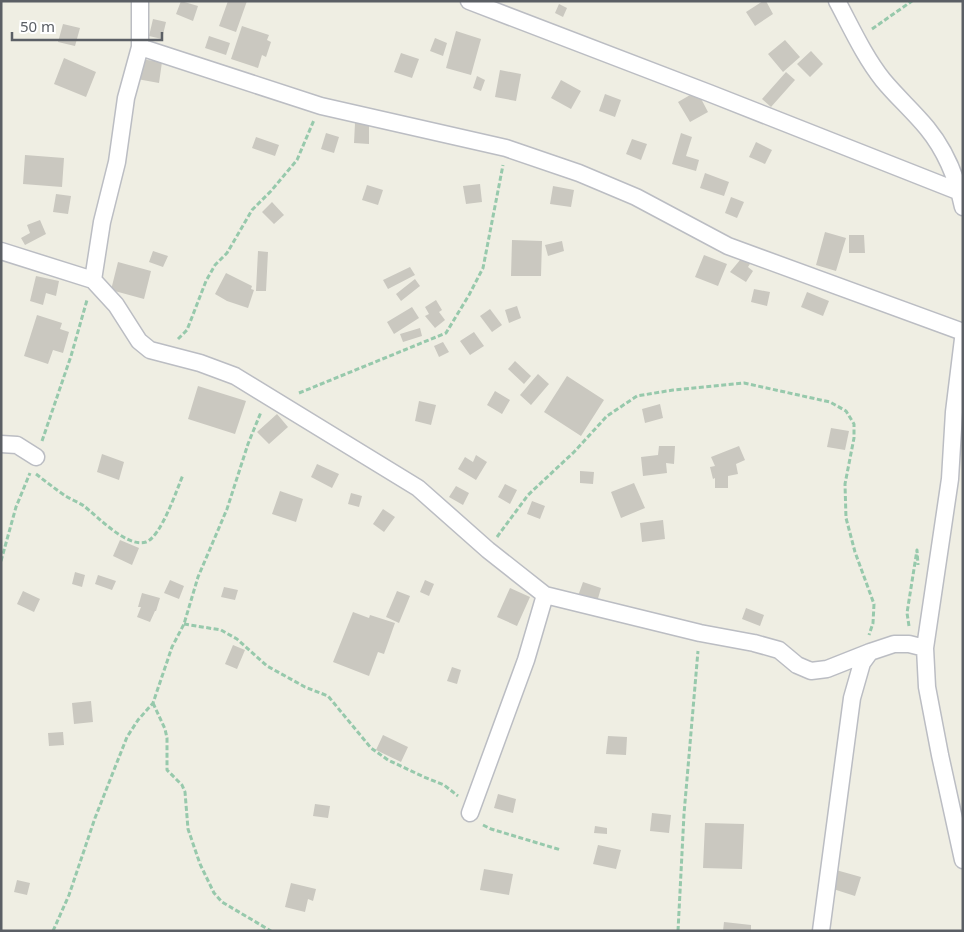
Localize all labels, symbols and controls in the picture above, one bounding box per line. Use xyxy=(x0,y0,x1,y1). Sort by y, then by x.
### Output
scale bar xyxy=(12,10,162,42)
text: 50 m xyxy=(20,16,55,36)

